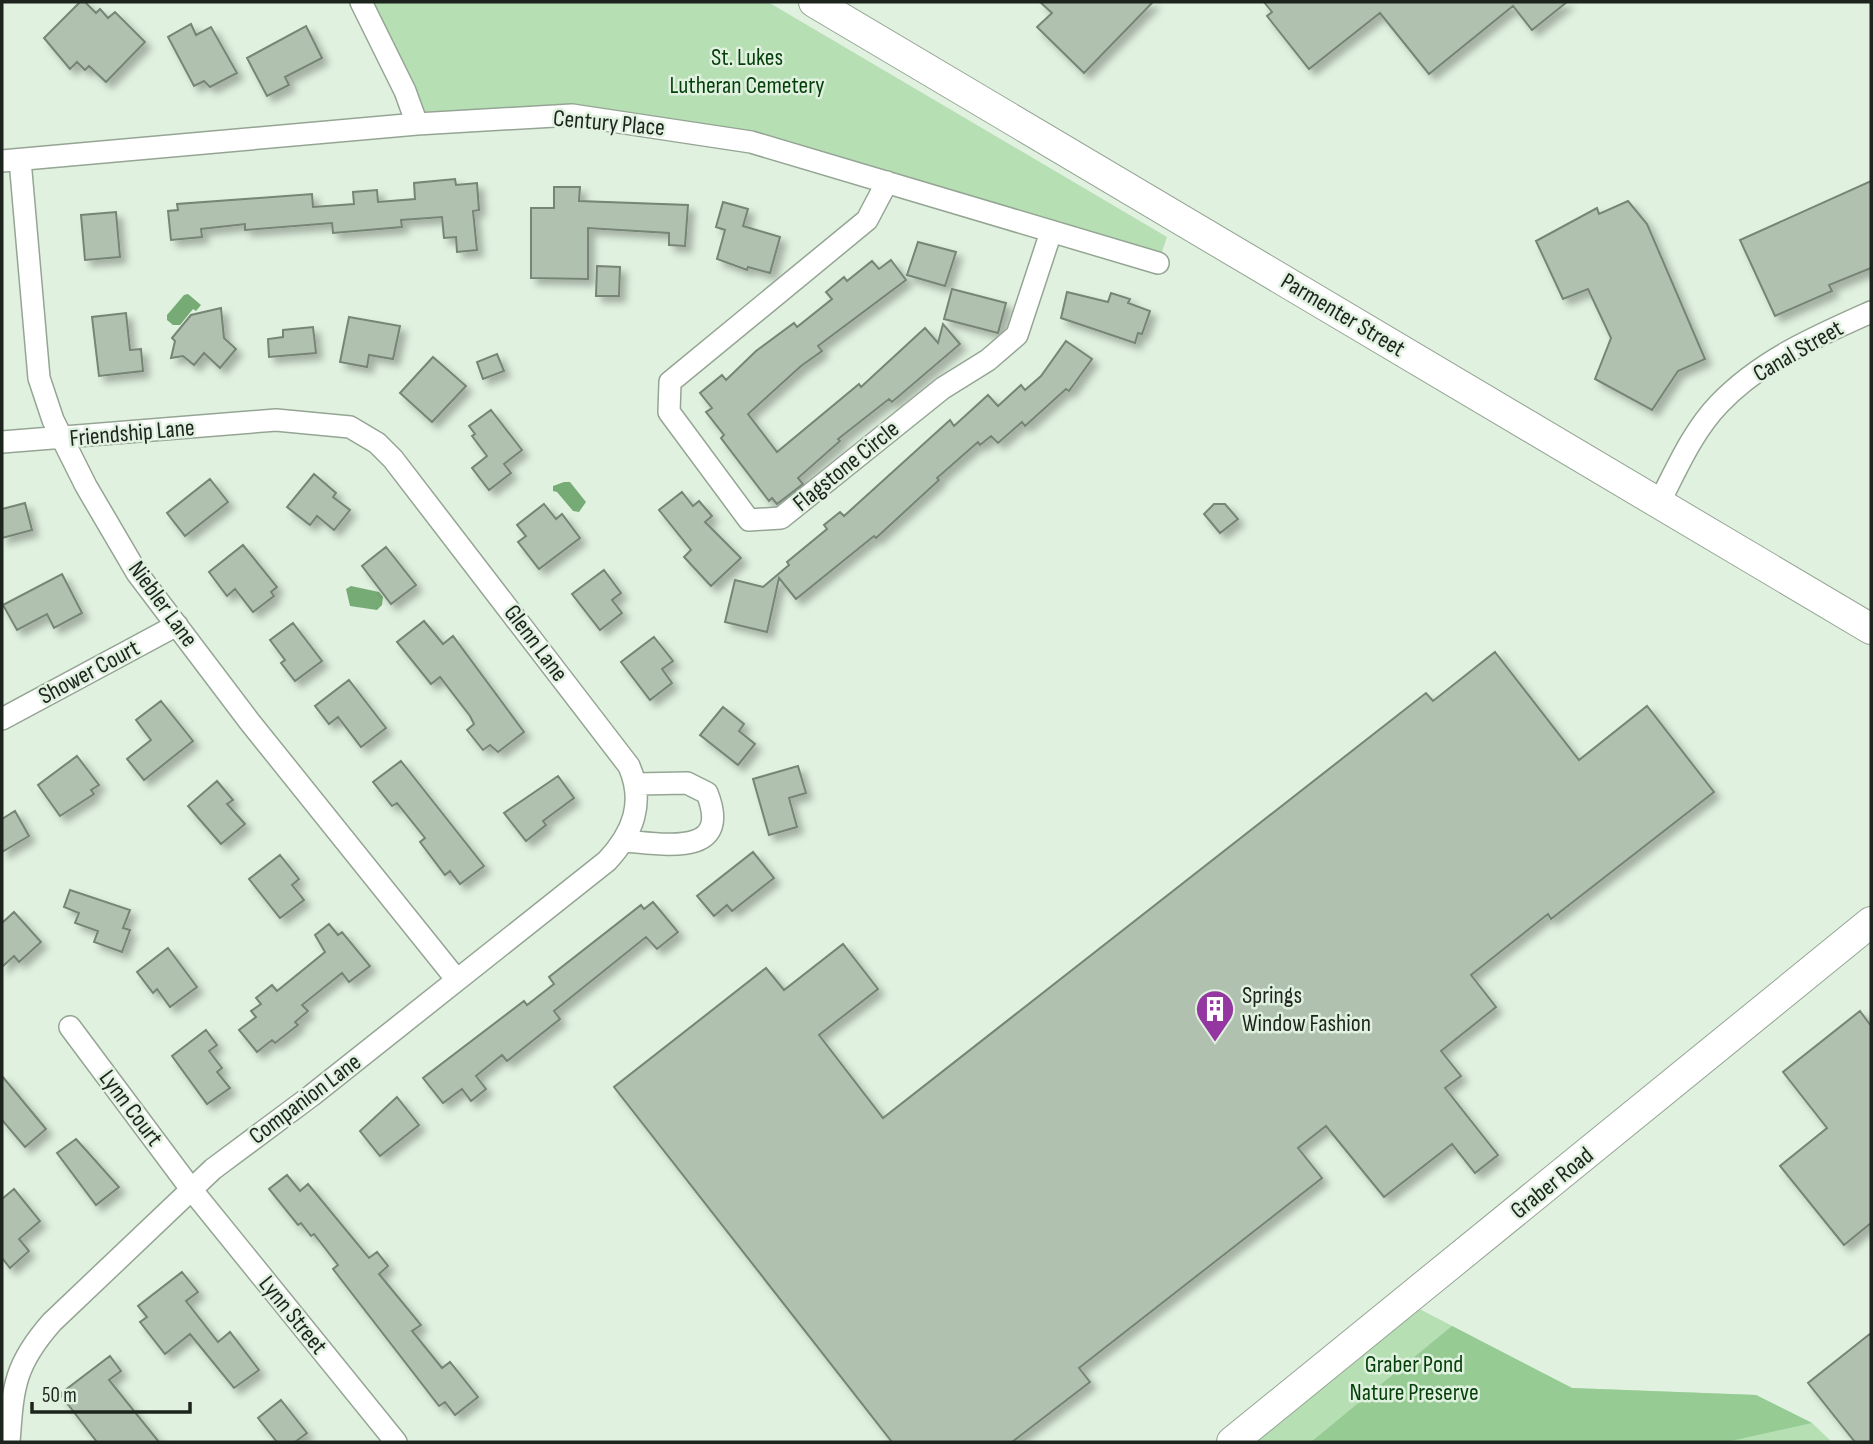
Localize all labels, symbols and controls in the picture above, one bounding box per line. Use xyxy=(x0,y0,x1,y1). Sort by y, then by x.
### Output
park label: St. Lukes Lutheran Cemetery xyxy=(669,43,825,100)
street label: Century Place xyxy=(552,104,666,142)
street label: Parmenter Street xyxy=(1276,267,1410,363)
street label: Canal Street xyxy=(1748,314,1848,388)
street label: Friendship Lane xyxy=(68,413,196,453)
street label: Flagstone Circle xyxy=(787,414,905,518)
street label: Niebler Lane xyxy=(122,555,204,653)
street label: Glenn Lane xyxy=(498,599,574,687)
street label: Shower Court xyxy=(34,633,144,711)
place label: Springs Window Fashion xyxy=(1242,981,1371,1038)
building icon: Springs Window Fashion xyxy=(1194,988,1236,1043)
street label: Companion Lane xyxy=(243,1047,367,1151)
street label: Lynn Court xyxy=(93,1064,169,1152)
street label: Graber Road xyxy=(1505,1141,1599,1225)
street label: Lynn Street xyxy=(253,1270,333,1360)
park label: Graber Pond Nature Preserve xyxy=(1349,1350,1479,1407)
scale bar xyxy=(32,1370,189,1414)
text: 50 m xyxy=(42,1383,77,1408)

